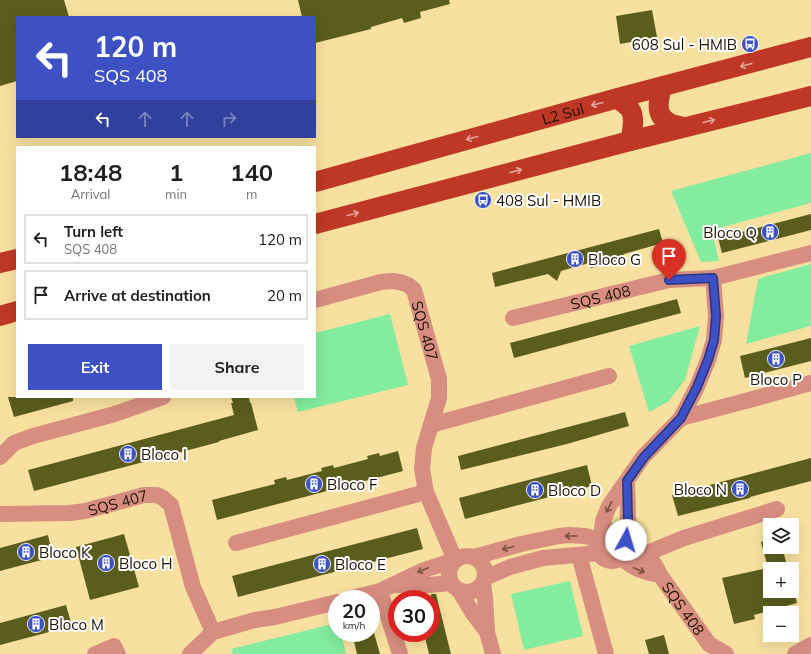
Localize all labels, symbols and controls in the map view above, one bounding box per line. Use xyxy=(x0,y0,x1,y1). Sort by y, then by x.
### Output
text: 120 m xyxy=(94,29,177,64)
icon: left xyxy=(28,32,80,84)
bus stop icon: 608 Sul - HMIB xyxy=(740,34,760,54)
place label: 608 Sul - HMIB xyxy=(632,35,737,54)
one-way arrow xyxy=(739,61,752,69)
text: SQS 408 xyxy=(94,64,167,87)
street label: L2 Sul xyxy=(540,98,586,128)
one-way arrow xyxy=(591,101,604,108)
icon: left xyxy=(92,108,114,130)
icon: ahead xyxy=(134,108,156,130)
icon: ahead xyxy=(176,108,198,130)
icon: right xyxy=(218,108,240,130)
one-way arrow xyxy=(702,117,715,125)
one-way arrow xyxy=(466,135,479,142)
text: 18:48 xyxy=(59,157,122,187)
text: 1 xyxy=(169,157,183,187)
text: 140 xyxy=(230,157,273,187)
one-way arrow xyxy=(509,167,522,174)
text: Arrival xyxy=(71,186,110,202)
text: min xyxy=(165,186,187,202)
text: m xyxy=(246,186,257,202)
bus stop icon: 408 Sul - HMIB xyxy=(473,190,493,210)
place label: 408 Sul - HMIB xyxy=(496,191,601,210)
one-way arrow xyxy=(346,210,359,218)
text: Turn left xyxy=(64,222,123,241)
building icon: Bloco Q xyxy=(760,222,780,242)
place label: Bloco Q xyxy=(703,223,757,242)
icon: left xyxy=(30,228,52,250)
text: 120 m xyxy=(258,230,302,249)
pin xyxy=(652,239,686,280)
text: SQS 408 xyxy=(64,241,117,257)
icon: arrive xyxy=(658,245,680,267)
building icon: Bloco G xyxy=(565,249,585,269)
place label: Bloco G xyxy=(588,250,641,269)
street label: SQS 408 xyxy=(568,280,632,313)
icon: arrive xyxy=(30,284,52,306)
text: Arrive at destination xyxy=(64,286,211,305)
text: 20 m xyxy=(267,286,302,305)
street label: SQS 407 xyxy=(408,298,443,363)
button: Exit xyxy=(28,344,162,390)
button: Share xyxy=(170,344,304,390)
building icon: Bloco P xyxy=(766,349,786,369)
place label: Bloco P xyxy=(750,370,802,389)
building icon: Bloco I xyxy=(118,444,138,464)
place label: Bloco I xyxy=(141,445,187,464)
building icon: Bloco F xyxy=(304,474,324,494)
place label: Bloco F xyxy=(327,475,378,494)
building icon: Bloco N xyxy=(730,479,750,499)
building icon: Bloco D xyxy=(525,480,545,500)
place label: Bloco N xyxy=(674,480,727,499)
place label: Bloco D xyxy=(548,481,601,500)
street label: SQS 407 xyxy=(86,485,150,519)
one-way arrow xyxy=(605,501,612,513)
map controls xyxy=(763,518,799,642)
button: layers xyxy=(763,518,799,554)
position arrow xyxy=(605,519,647,561)
one-way arrow xyxy=(565,532,578,540)
building icon: Bloco K xyxy=(16,542,36,562)
place label: Bloco K xyxy=(39,543,91,562)
one-way arrow xyxy=(501,544,514,552)
building icon: Bloco H xyxy=(96,553,116,573)
place label: Bloco H xyxy=(119,554,173,573)
building icon: Bloco E xyxy=(312,554,332,574)
place label: Bloco E xyxy=(335,555,386,574)
button: + xyxy=(763,562,799,598)
one-way arrow xyxy=(633,566,645,574)
one-way arrow xyxy=(418,567,430,575)
street label: SQS 408 xyxy=(658,578,709,639)
speed limit sign: 30 xyxy=(388,590,440,642)
text: 20 xyxy=(342,598,366,623)
button: − xyxy=(763,606,799,642)
building icon: Bloco M xyxy=(26,614,46,634)
place label: Bloco M xyxy=(49,615,104,634)
text: km/h xyxy=(343,619,365,632)

